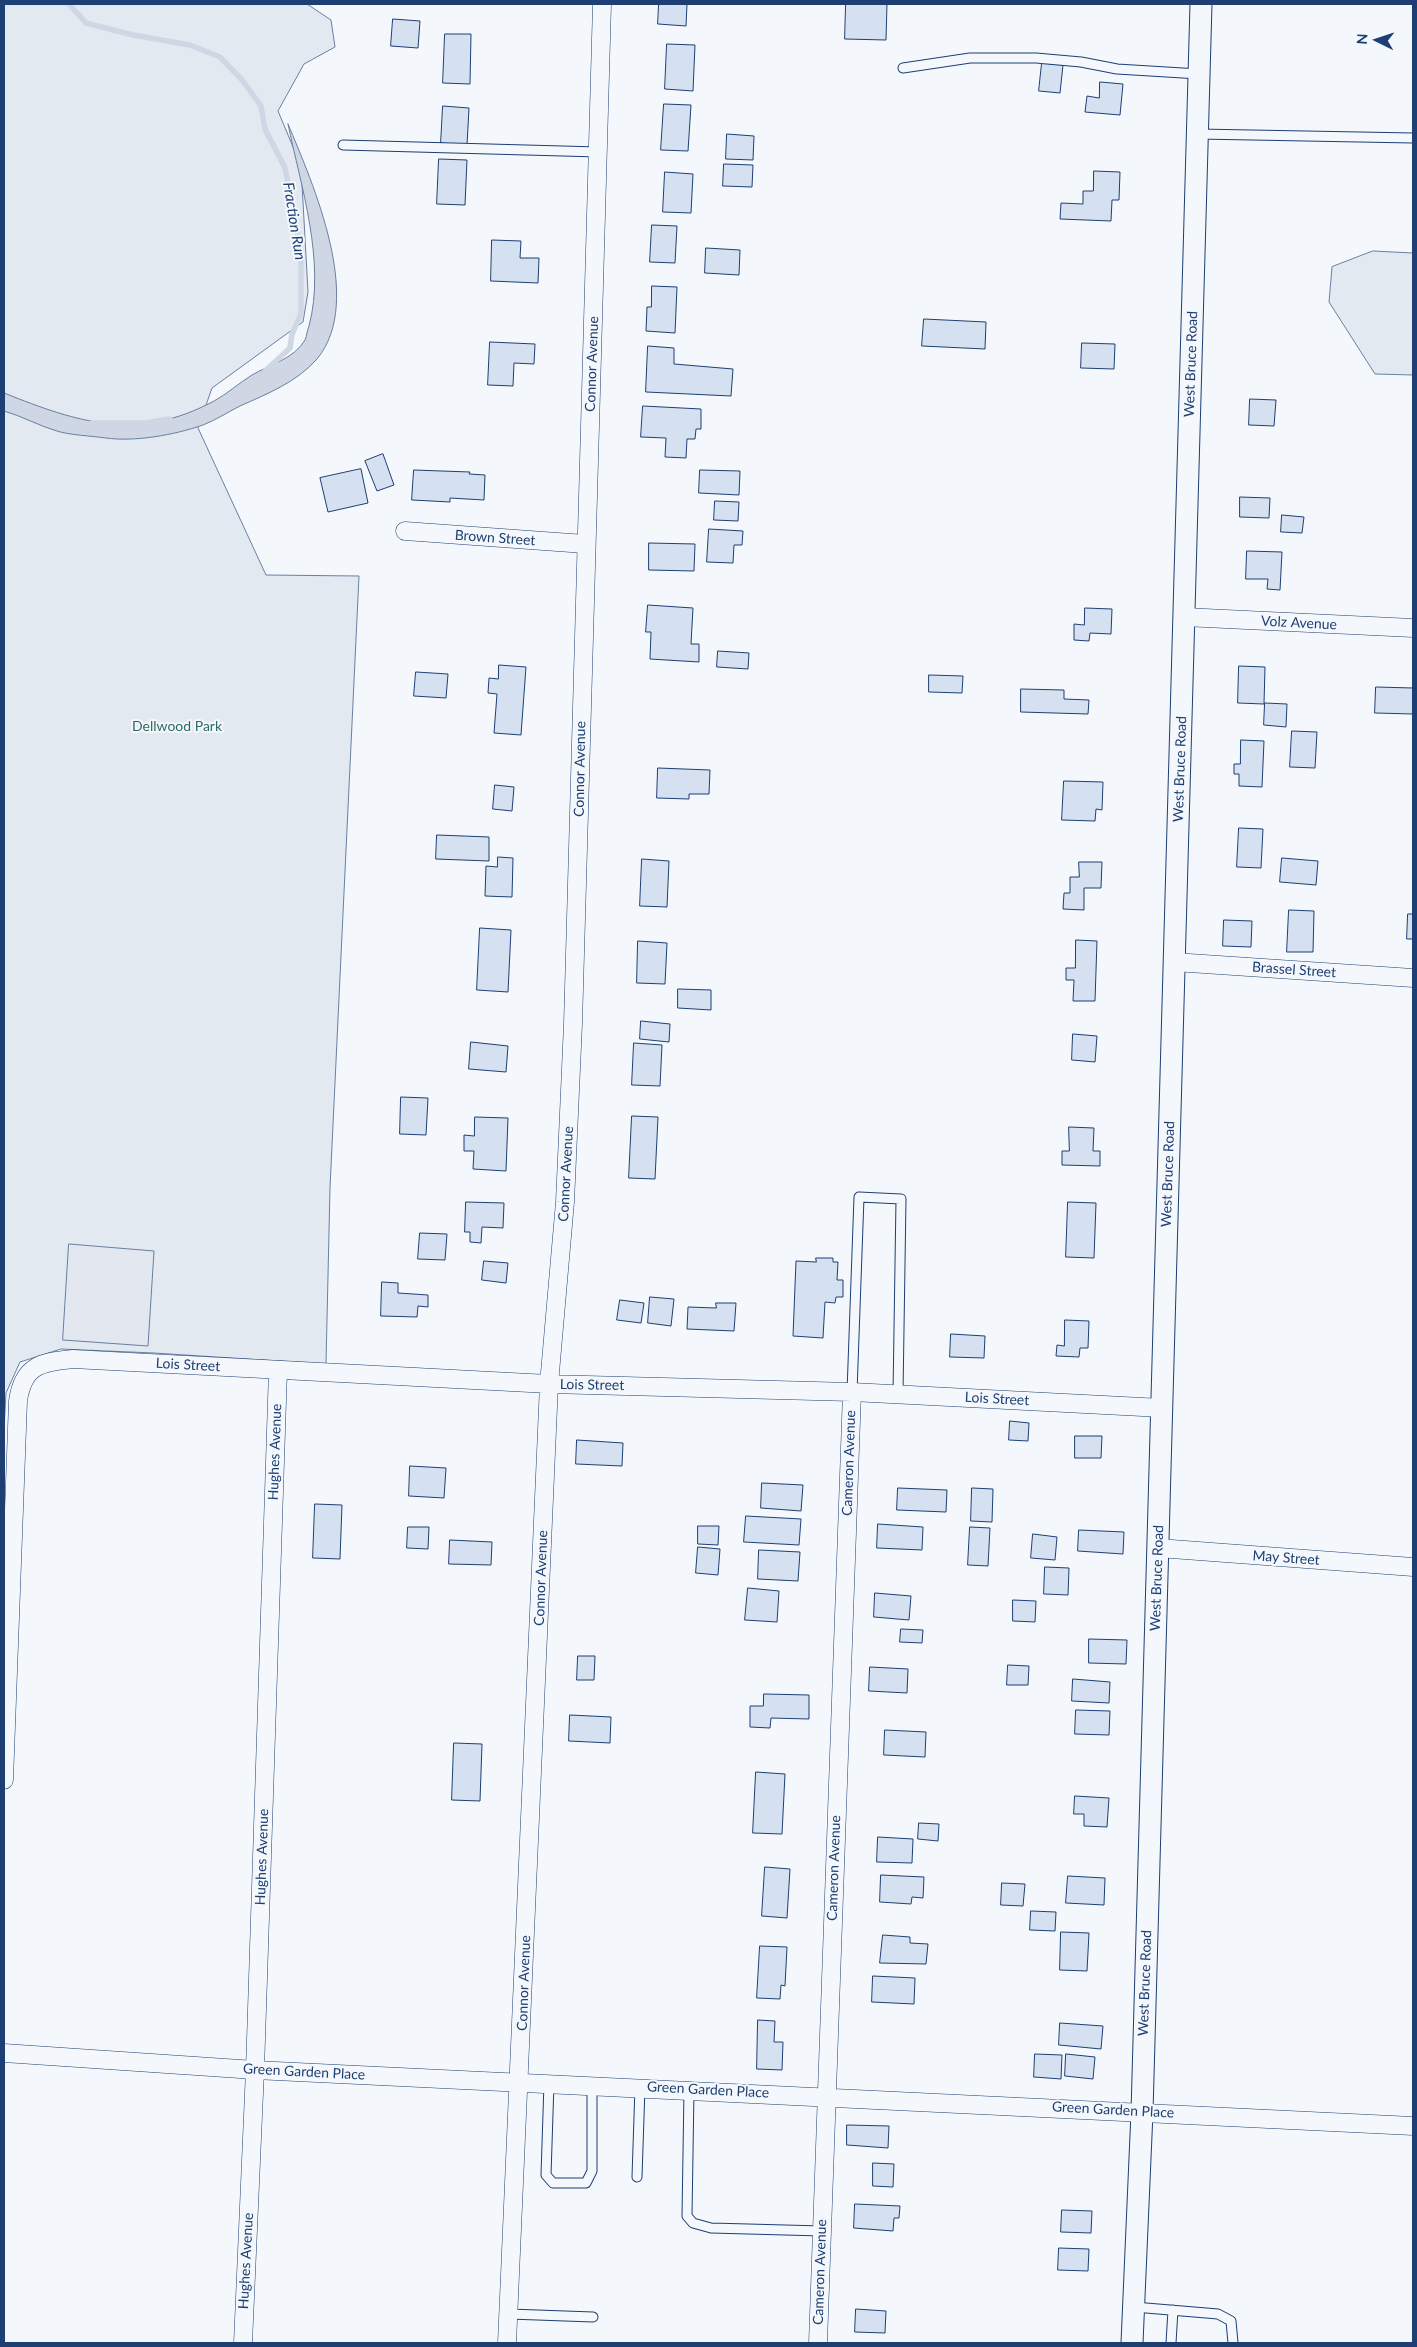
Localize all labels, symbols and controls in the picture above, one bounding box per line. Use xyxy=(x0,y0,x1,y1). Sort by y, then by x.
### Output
north arrow xyxy=(1352,15,1402,65)
text: N xyxy=(1353,33,1370,45)
water label: Fraction Run xyxy=(279,181,309,261)
street label: West Bruce Road xyxy=(1181,311,1201,417)
street label: Connor Avenue xyxy=(582,316,602,412)
street label: Brown Street xyxy=(454,527,536,549)
street label: Volz Avenue xyxy=(1261,613,1337,633)
street label: West Bruce Road xyxy=(1170,716,1190,822)
park label: Dellwood Park xyxy=(132,718,222,734)
street label: Connor Avenue xyxy=(571,721,589,817)
street label: Brassel Street xyxy=(1251,959,1337,981)
street label: West Bruce Road xyxy=(1158,1121,1178,1227)
street label: Connor Avenue xyxy=(555,1126,577,1222)
street label: Lois Street xyxy=(155,1355,221,1375)
street label: Lois Street xyxy=(560,1376,624,1394)
street label: Lois Street xyxy=(964,1389,1030,1409)
street label: Hughes Avenue xyxy=(265,1403,285,1501)
street label: Cameron Avenue xyxy=(839,1410,859,1516)
street label: West Bruce Road xyxy=(1147,1525,1167,1631)
street label: Connor Avenue xyxy=(531,1530,551,1626)
street label: May Street xyxy=(1252,1547,1320,1569)
street label: Hughes Avenue xyxy=(252,1808,272,1906)
street label: Cameron Avenue xyxy=(824,1815,844,1921)
street label: West Bruce Road xyxy=(1135,1930,1155,2036)
street label: Connor Avenue xyxy=(514,1935,534,2031)
street label: Green Garden Place xyxy=(243,2060,365,2084)
street label: Green Garden Place xyxy=(647,2078,769,2102)
street label: Green Garden Place xyxy=(1052,2098,1174,2122)
street label: Hughes Avenue xyxy=(235,2212,257,2310)
street label: Cameron Avenue xyxy=(810,2219,830,2325)

